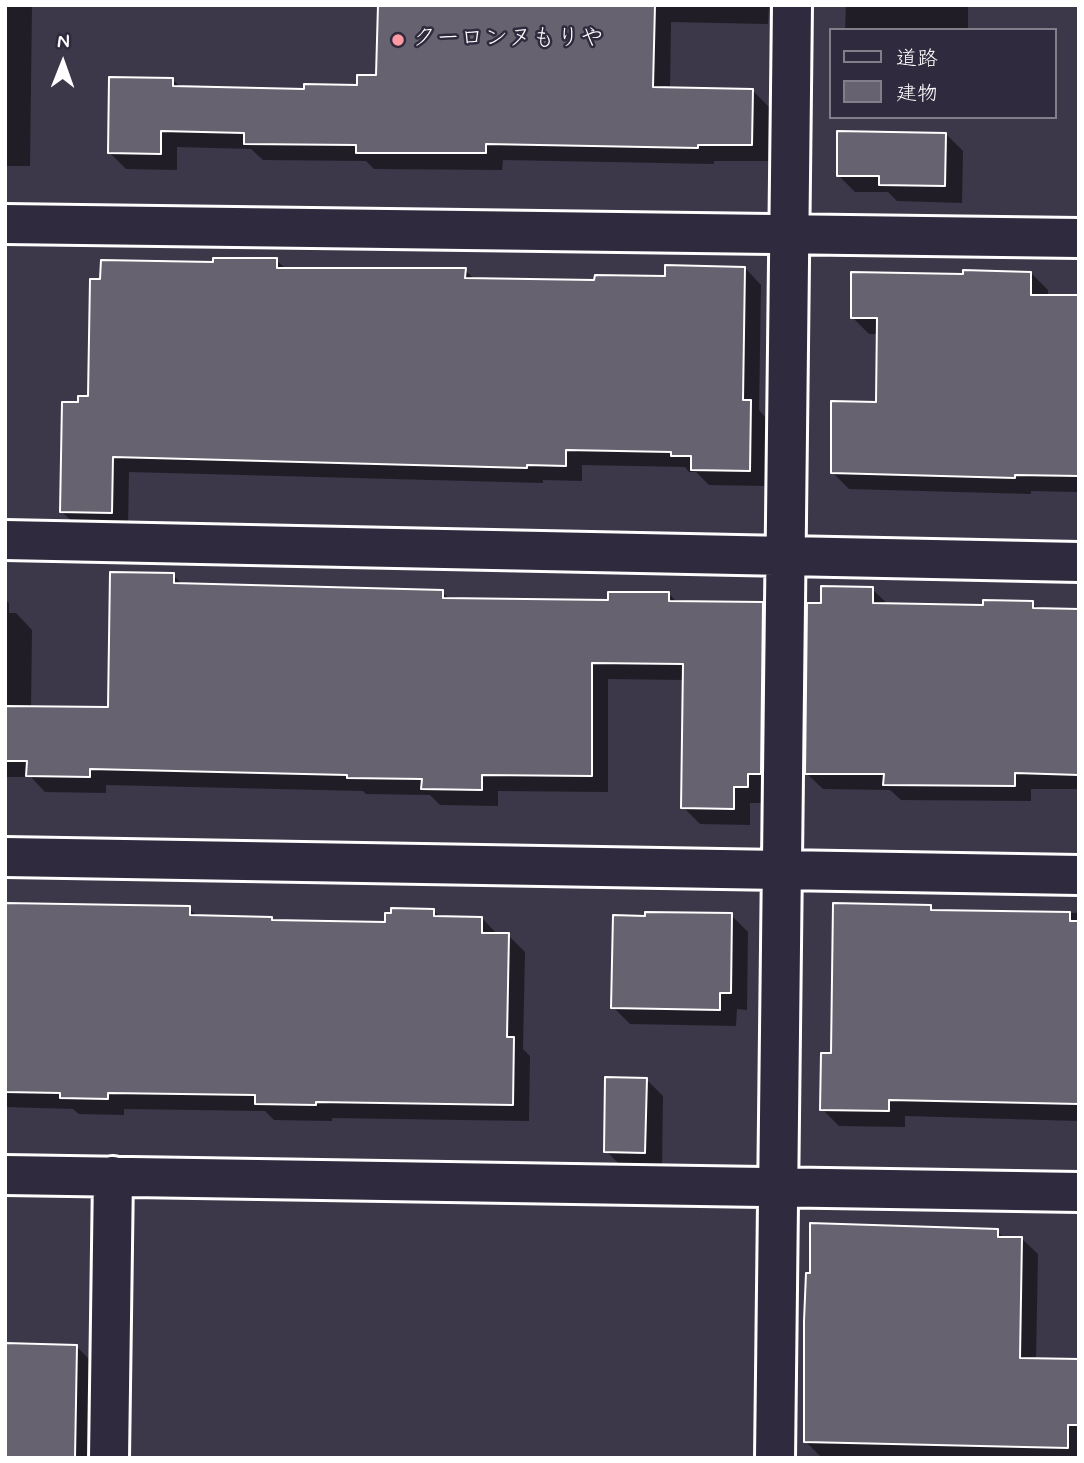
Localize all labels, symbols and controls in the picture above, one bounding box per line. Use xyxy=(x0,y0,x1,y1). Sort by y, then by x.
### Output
place label: クーロンヌもりや xyxy=(412,26,604,54)
north arrow xyxy=(28,28,98,98)
legend xyxy=(828,28,1056,119)
text: N xyxy=(57,29,70,54)
marker: クーロンヌもりや xyxy=(390,32,406,48)
text: 道路 xyxy=(896,45,938,73)
text: 建物 xyxy=(896,80,938,108)

